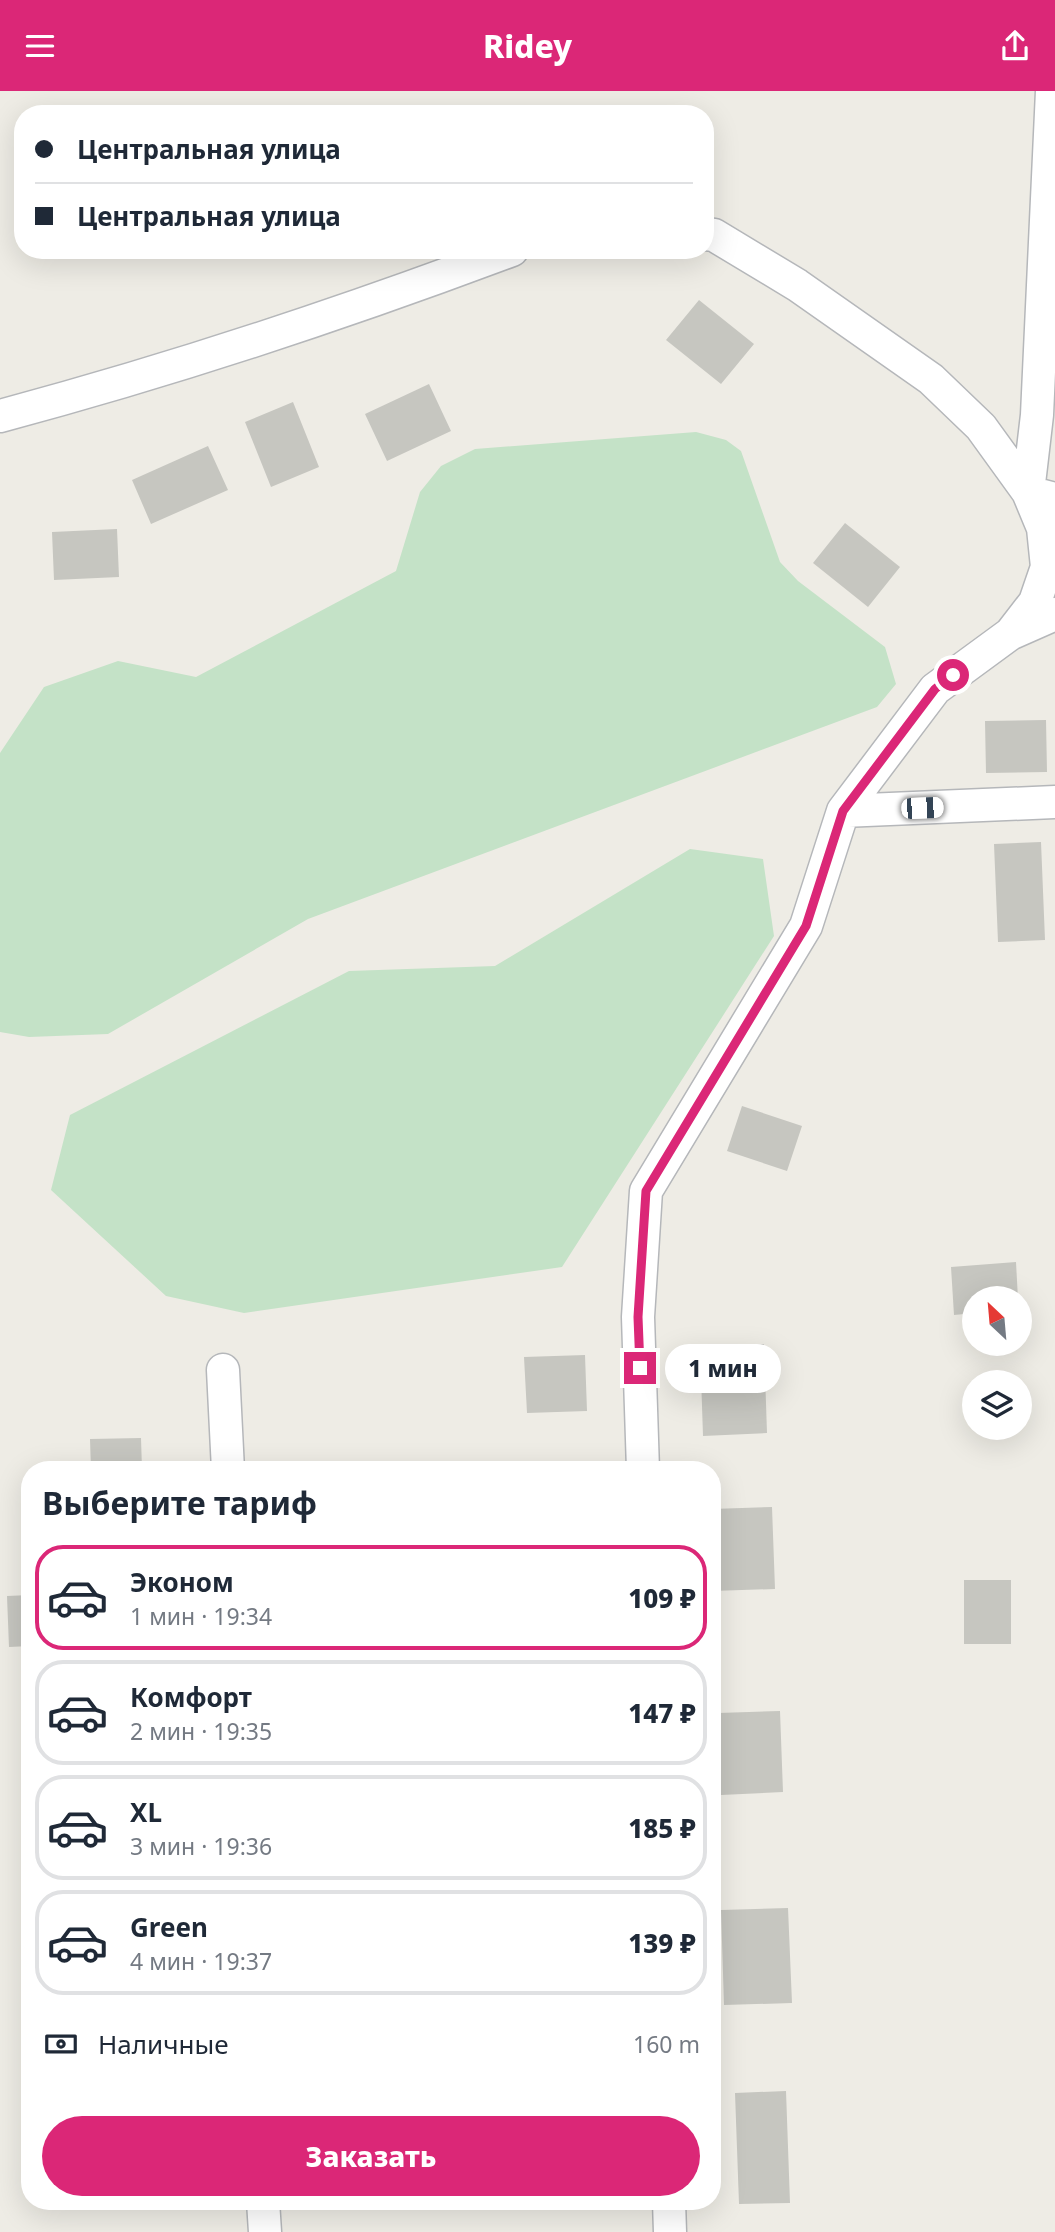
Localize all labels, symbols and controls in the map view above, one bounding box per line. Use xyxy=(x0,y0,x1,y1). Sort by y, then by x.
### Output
text: Ridey xyxy=(483,24,572,67)
icon: menu xyxy=(21,27,59,65)
icon: share xyxy=(996,27,1034,65)
text: Центральная улица xyxy=(77,131,341,167)
text: Центральная улица xyxy=(77,198,341,234)
route start xyxy=(937,659,969,691)
car xyxy=(901,797,944,819)
north arrow xyxy=(962,1286,1032,1356)
map controls xyxy=(962,1286,1032,1440)
callout: 1 мин xyxy=(664,1343,780,1393)
route end xyxy=(624,1352,656,1384)
text: 1 мин xyxy=(688,1352,758,1384)
button: layers xyxy=(962,1370,1032,1440)
text: Выберите тариф xyxy=(42,1481,317,1524)
text: Эконом xyxy=(130,1564,234,1600)
icon: car xyxy=(46,1566,109,1629)
text: 109 ₽ xyxy=(628,1580,696,1616)
text: 1 мин · 19:34 xyxy=(130,1600,272,1632)
text: Комфорт xyxy=(130,1679,252,1715)
icon: car xyxy=(46,1681,109,1744)
text: 147 ₽ xyxy=(628,1695,696,1731)
text: 2 мин · 19:35 xyxy=(130,1715,272,1747)
text: XL xyxy=(130,1794,162,1830)
icon: car xyxy=(46,1796,109,1859)
text: 185 ₽ xyxy=(628,1810,696,1846)
text: 3 мин · 19:36 xyxy=(130,1830,272,1862)
text: Green xyxy=(130,1909,208,1945)
icon: car xyxy=(46,1911,109,1974)
text: 139 ₽ xyxy=(628,1925,696,1961)
text: 4 мин · 19:37 xyxy=(130,1945,272,1977)
icon: cash xyxy=(42,2025,80,2063)
text: Наличные xyxy=(98,2026,229,2062)
text: 160 m xyxy=(633,2028,700,2060)
button: Заказать xyxy=(42,2116,700,2196)

